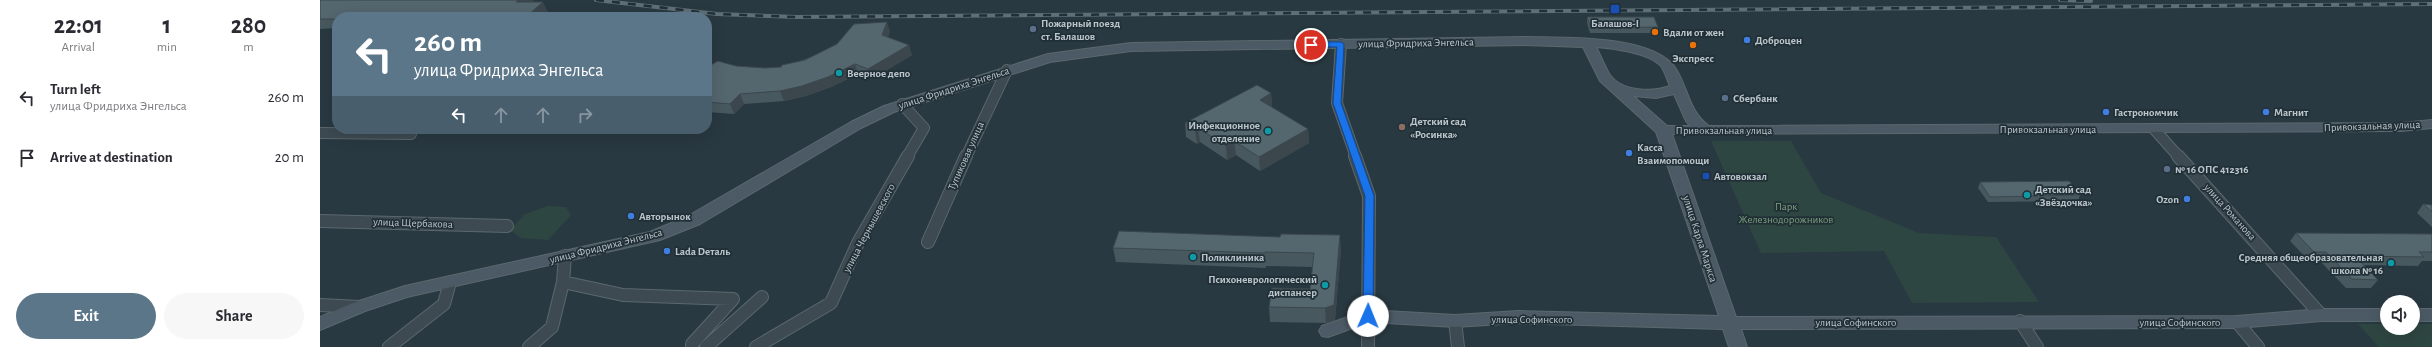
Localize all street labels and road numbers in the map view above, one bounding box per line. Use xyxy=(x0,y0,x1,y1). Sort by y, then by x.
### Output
street label: улица Фридриха Энгельса xyxy=(1357,36,1474,50)
street label: улица Фридриха Энгельса xyxy=(896,65,1011,111)
street label: Привокзальная улица xyxy=(2323,119,2421,133)
street label: Тупиковая улица xyxy=(946,120,986,192)
street label: Привокзальная улица xyxy=(2000,124,2096,135)
street label: Привокзальная улица xyxy=(1676,125,1772,136)
street label: улица Романова xyxy=(2201,181,2258,242)
street label: улица Чернышевского xyxy=(841,182,897,275)
street label: улица Карла Маркса xyxy=(1680,193,1719,284)
street label: улица Щербакова xyxy=(372,216,453,230)
street label: улица Фридриха Энгельса xyxy=(548,227,663,266)
street label: улица Софинского xyxy=(1491,314,1572,325)
street label: улица Софинского xyxy=(1815,317,1896,328)
street label: улица Софинского xyxy=(2139,317,2220,328)

